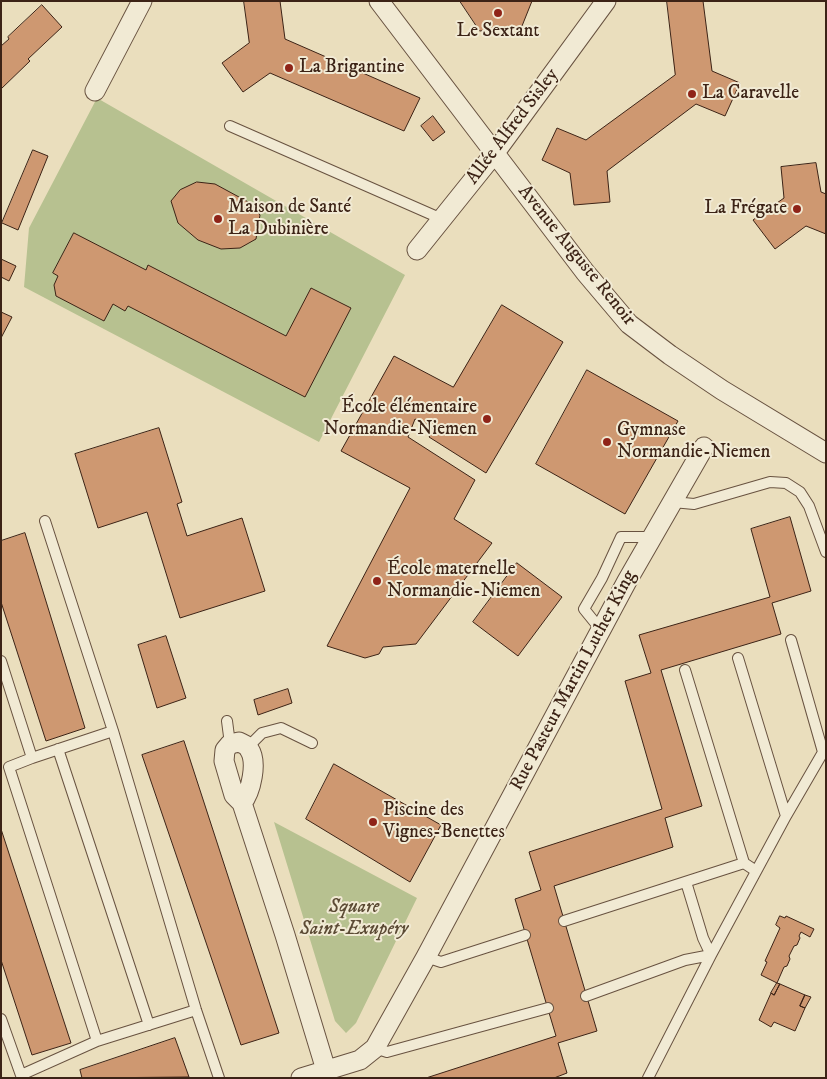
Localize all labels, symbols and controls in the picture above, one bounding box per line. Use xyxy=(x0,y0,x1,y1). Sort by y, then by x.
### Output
marker: Le Sextant xyxy=(492,7,504,19)
place label: Le Sextant xyxy=(457,21,539,43)
place label: La Brigantine xyxy=(299,57,405,79)
marker: La Brigantine xyxy=(283,62,295,74)
street label: Allée Alfred Sisley xyxy=(462,65,564,189)
place label: La Caravelle xyxy=(702,83,799,105)
marker: La Caravelle xyxy=(686,88,698,100)
street label: Avenue Auguste Renoir xyxy=(512,181,640,331)
place label: Maison de Santé La Dubinière xyxy=(228,197,351,241)
place label: La Frégate xyxy=(704,198,787,220)
marker: La Frégate xyxy=(791,203,803,215)
marker: Maison de Santé La Dubinière xyxy=(212,213,224,225)
place label: École élémentaire Normandie-Niemen xyxy=(323,397,477,441)
marker: École élémentaire Normandie-Niemen xyxy=(481,413,493,425)
place label: Gymnase Normandie-Niemen xyxy=(617,420,771,464)
marker: Gymnase Normandie-Niemen xyxy=(601,436,613,448)
place label: École maternelle Normandie-Niemen xyxy=(387,559,541,603)
street label: Rue Pasteur Martin Luther King xyxy=(506,567,642,795)
marker: École maternelle Normandie-Niemen xyxy=(371,575,383,587)
place label: Piscine des Vignes-Benettes xyxy=(383,800,505,844)
marker: Piscine des Vignes-Benettes xyxy=(367,816,379,828)
park label: Square Saint-Exupéry xyxy=(300,897,408,941)

